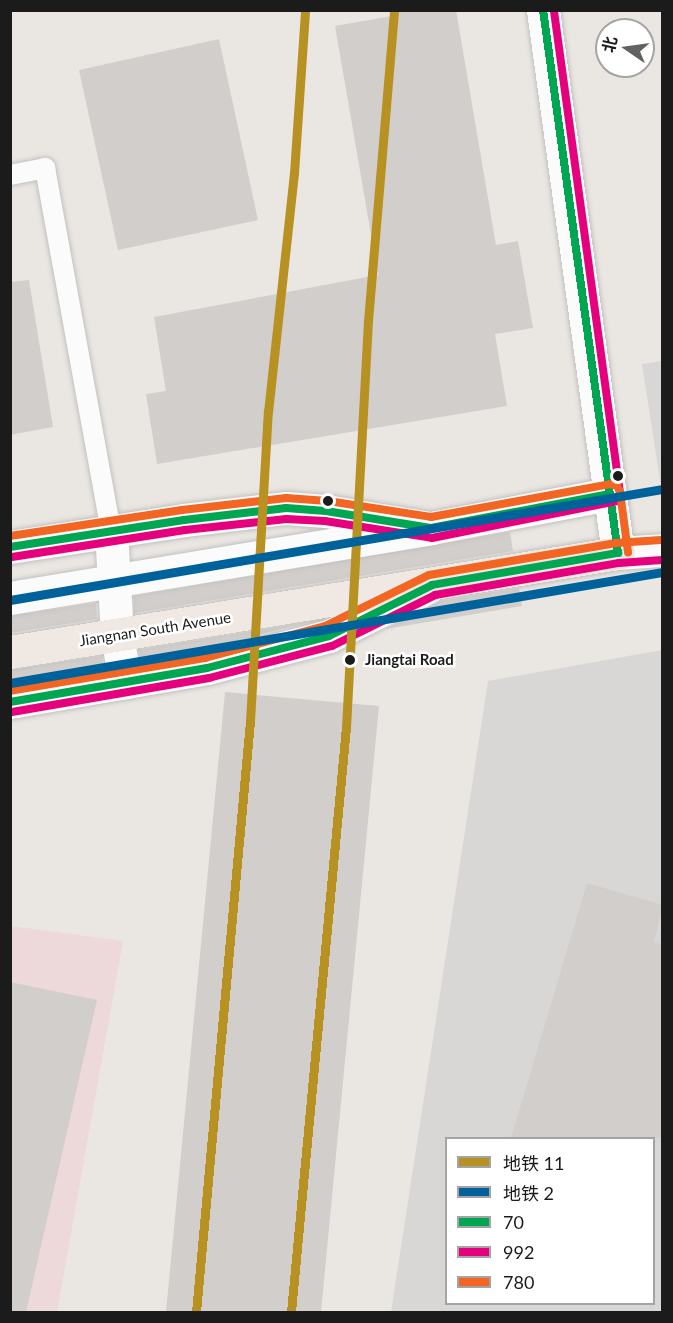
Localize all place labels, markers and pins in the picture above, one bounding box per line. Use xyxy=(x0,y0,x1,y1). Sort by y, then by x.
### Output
unlabelled marker xyxy=(612,470,624,482)
unlabelled marker xyxy=(322,495,334,507)
marker: Jiangtai Road xyxy=(340,650,360,670)
place label: Jiangtai Road xyxy=(365,651,454,669)

